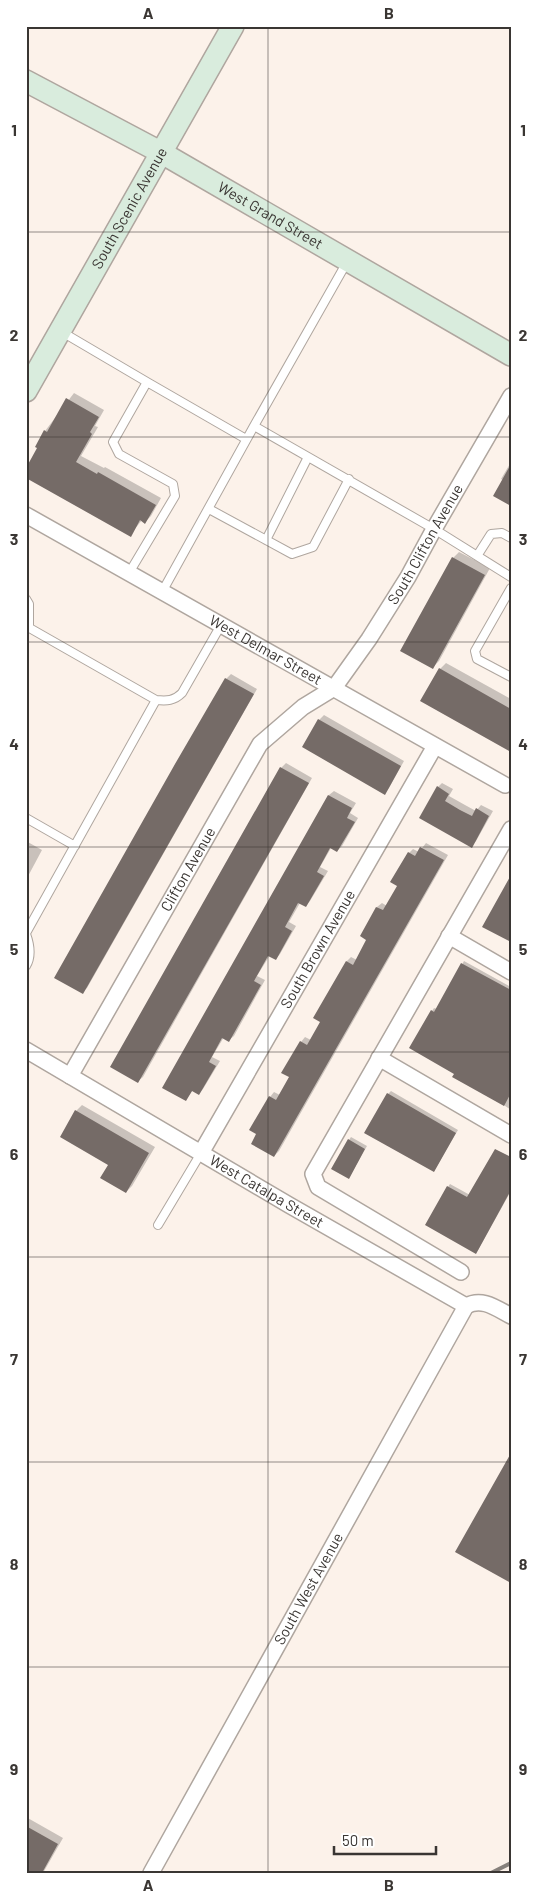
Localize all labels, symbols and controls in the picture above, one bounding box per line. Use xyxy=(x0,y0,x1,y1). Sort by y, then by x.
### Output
text: A xyxy=(143,3,154,22)
text: B xyxy=(384,3,394,22)
text: 1 xyxy=(11,120,17,139)
text: 1 xyxy=(520,120,526,139)
street label: South Scenic Avenue xyxy=(87,144,170,272)
street label: West Grand Street xyxy=(215,177,327,252)
text: 2 xyxy=(10,325,19,344)
text: 2 xyxy=(519,325,528,344)
street label: South Clifton Avenue xyxy=(383,481,466,607)
text: 3 xyxy=(10,529,18,548)
text: 3 xyxy=(519,529,527,548)
street label: West Delmar Street xyxy=(207,610,325,688)
text: 4 xyxy=(9,734,19,753)
text: 4 xyxy=(518,734,528,753)
street label: Clifton Avenue xyxy=(156,824,218,914)
street label: South Brown Avenue xyxy=(276,886,358,1011)
text: 5 xyxy=(10,939,19,958)
text: 5 xyxy=(519,939,528,958)
text: 6 xyxy=(10,1144,19,1163)
text: 6 xyxy=(519,1144,528,1163)
street label: West Catalpa Street xyxy=(207,1150,327,1231)
text: 7 xyxy=(10,1349,18,1368)
text: 7 xyxy=(519,1349,527,1368)
street label: South West Avenue xyxy=(270,1529,346,1648)
text: 8 xyxy=(10,1554,19,1573)
text: 8 xyxy=(519,1554,528,1573)
text: 9 xyxy=(10,1759,18,1778)
text: 9 xyxy=(519,1759,527,1778)
scale bar xyxy=(334,1824,437,1856)
text: 50 m xyxy=(342,1831,374,1849)
text: A xyxy=(143,1875,154,1894)
text: B xyxy=(384,1875,394,1894)

